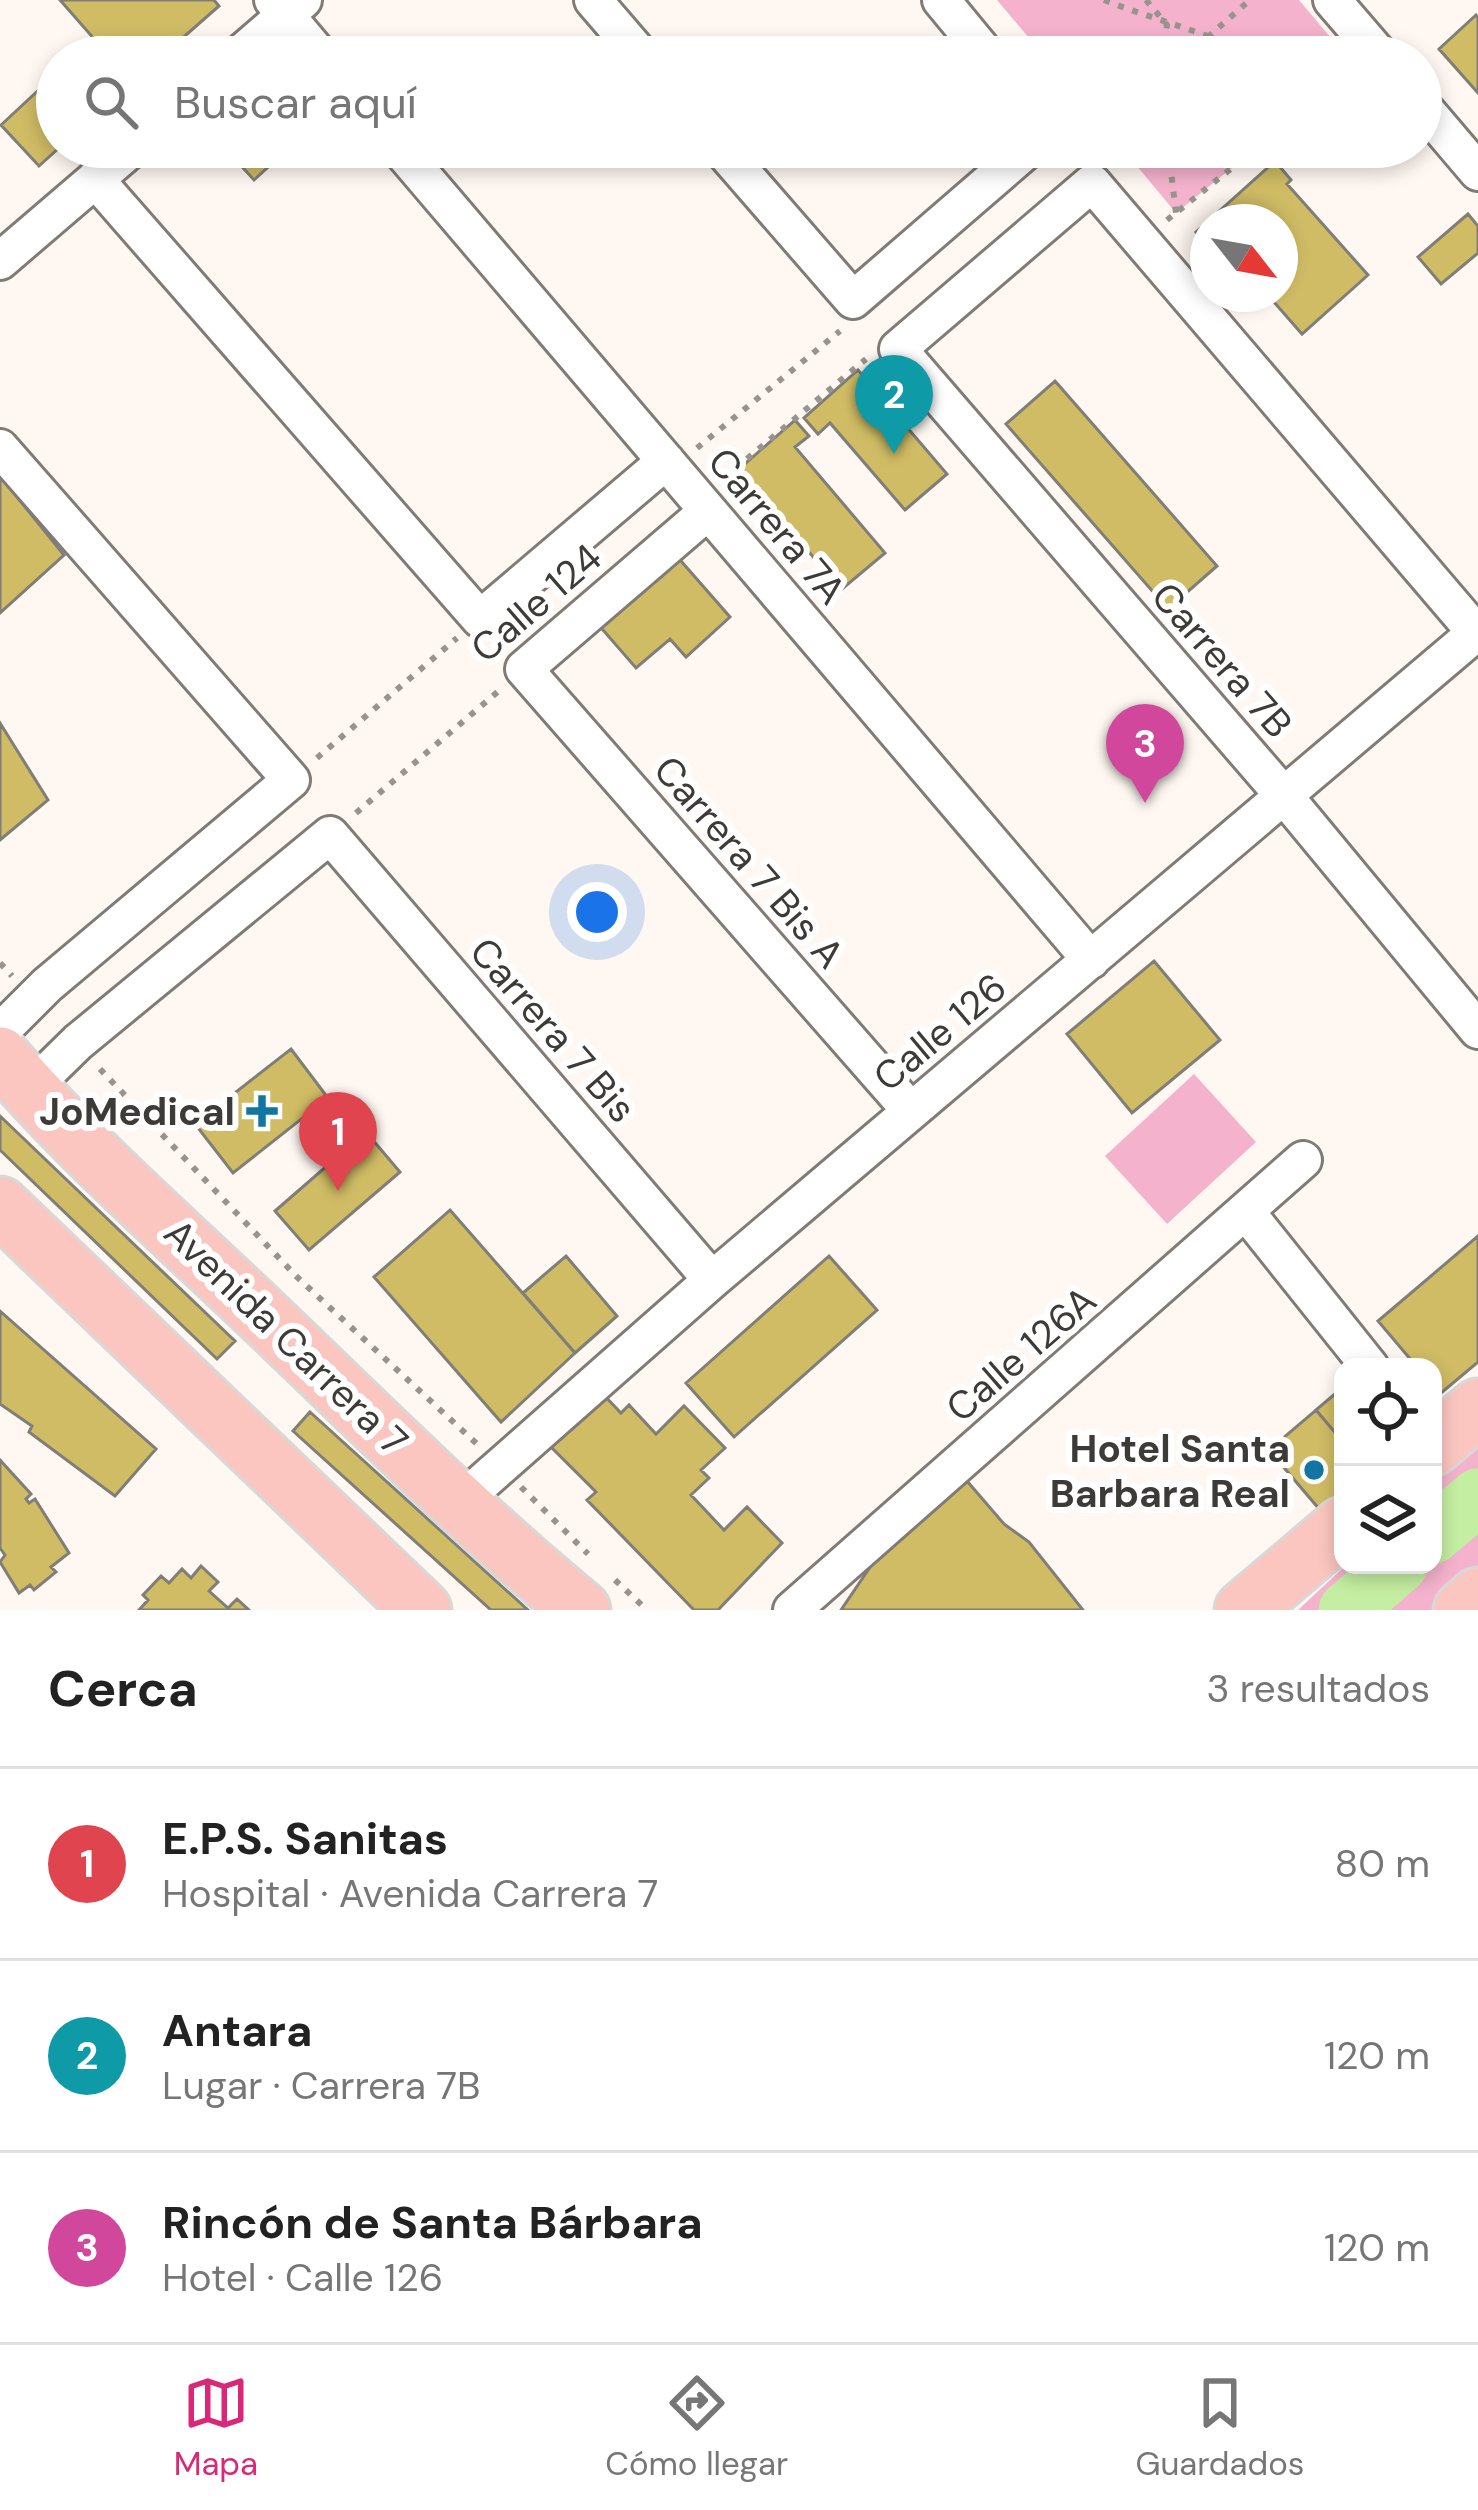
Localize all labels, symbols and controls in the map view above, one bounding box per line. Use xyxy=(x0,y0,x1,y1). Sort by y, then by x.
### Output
search box xyxy=(36,36,1442,168)
icon: search xyxy=(78,69,144,135)
text: Buscar aquí xyxy=(174,73,417,132)
north arrow xyxy=(1190,204,1298,312)
pin: 2 xyxy=(855,355,933,454)
street label: Carrera 7A xyxy=(697,437,857,615)
street label: Calle 124 xyxy=(460,532,612,674)
street label: Carrera 7B xyxy=(1140,572,1304,748)
pin: 3 xyxy=(1106,704,1184,803)
street label: Carrera 7 Bis A xyxy=(643,745,855,979)
your location xyxy=(567,882,627,942)
street label: Carrera 7 Bis xyxy=(459,927,647,1133)
street label: Calle 126 xyxy=(863,962,1017,1102)
place label: JoMedical xyxy=(39,1086,235,1137)
pin: 1 xyxy=(299,1092,377,1191)
marker: JoMedical xyxy=(246,1095,278,1127)
street label: Avenida Carrera 7 xyxy=(153,1208,419,1466)
street label: Calle 126A xyxy=(935,1275,1107,1433)
map controls xyxy=(1334,1358,1442,1574)
button: locate xyxy=(1334,1358,1442,1466)
place label: Hotel Santa Barbara Real xyxy=(1050,1423,1290,1519)
marker: Hotel Santa Barbara Real xyxy=(1301,1457,1327,1483)
button: layers xyxy=(1334,1466,1442,1574)
text: Cerca xyxy=(48,1655,198,1722)
text: 3 resultados xyxy=(1206,1663,1430,1714)
text: E.P.S. Sanitas xyxy=(162,1809,448,1868)
text: 1 xyxy=(80,1838,94,1889)
text: 80 m xyxy=(1334,1838,1430,1889)
text: Hospital · Avenida Carrera 7 xyxy=(162,1868,658,1919)
text: Antara xyxy=(162,2001,312,2060)
text: 2 xyxy=(76,2030,98,2081)
text: 120 m xyxy=(1324,2030,1430,2081)
text: Lugar · Carrera 7B xyxy=(162,2060,481,2111)
text: Rincón de Santa Bárbara xyxy=(162,2193,703,2252)
text: 3 xyxy=(75,2222,99,2273)
text: 120 m xyxy=(1324,2222,1430,2273)
text: Hotel · Calle 126 xyxy=(162,2252,443,2303)
tab: Mapa xyxy=(174,2370,258,2485)
tab: Cómo llegar xyxy=(605,2370,788,2485)
tab: Guardados xyxy=(1135,2370,1304,2485)

